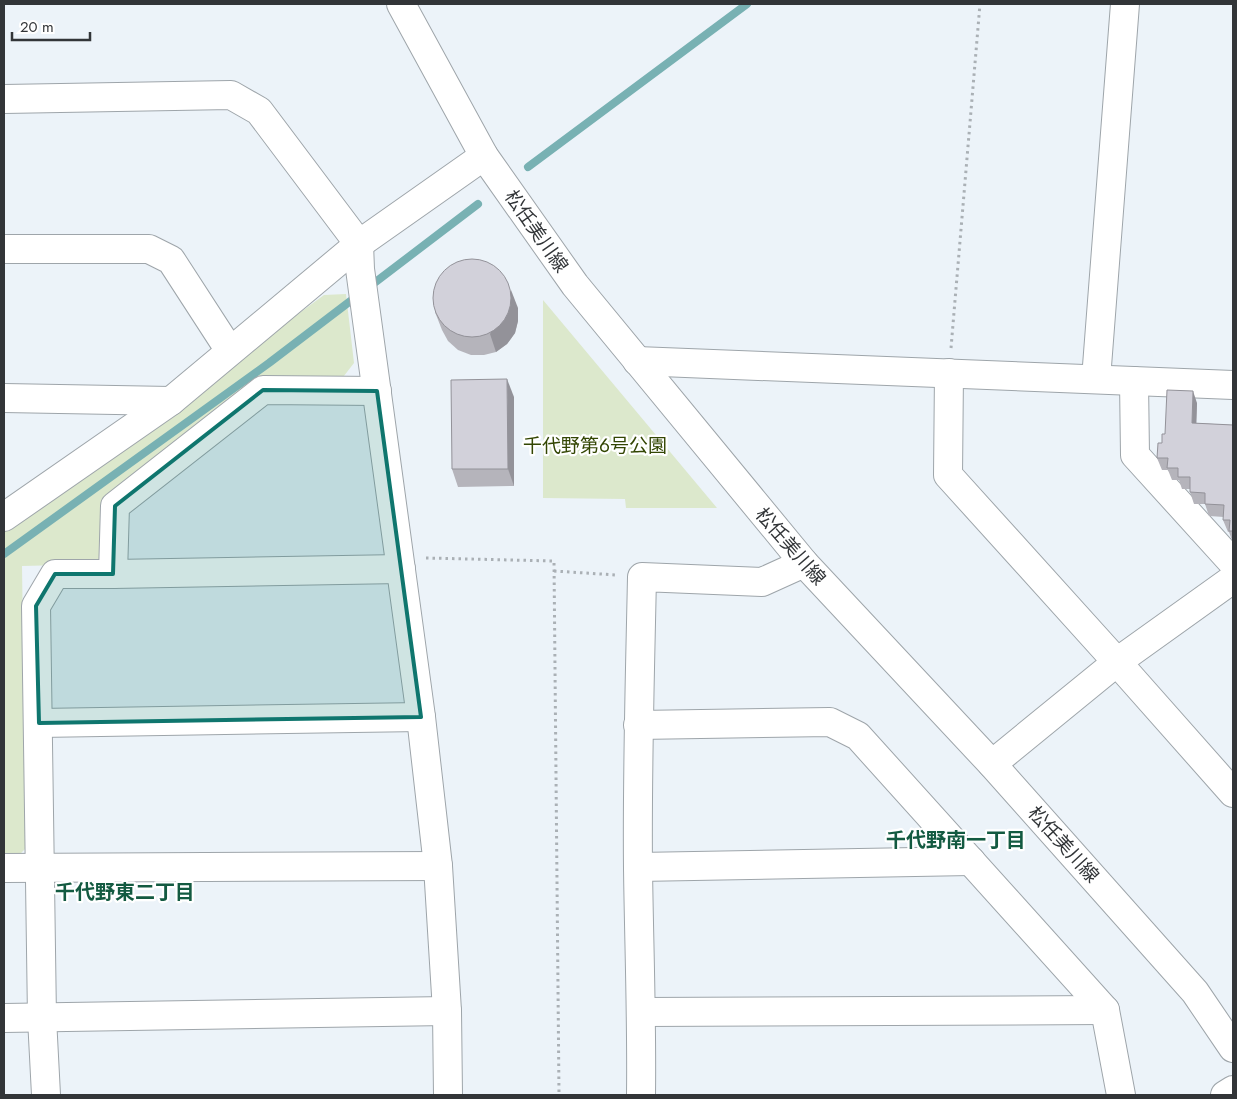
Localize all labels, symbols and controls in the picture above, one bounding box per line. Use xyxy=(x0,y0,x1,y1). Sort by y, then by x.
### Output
scale bar xyxy=(12,10,90,42)
text: 20 m xyxy=(20,16,54,38)
street label: 松任美川線 xyxy=(498,185,575,278)
park label: 千代野第６号公園 xyxy=(523,432,667,459)
street label: 松任美川線 xyxy=(749,502,832,591)
street label: 松任美川線 xyxy=(1022,800,1105,889)
district label: 千代野南一丁目 xyxy=(886,826,1026,855)
district label: 千代野東二丁目 xyxy=(55,878,195,907)

